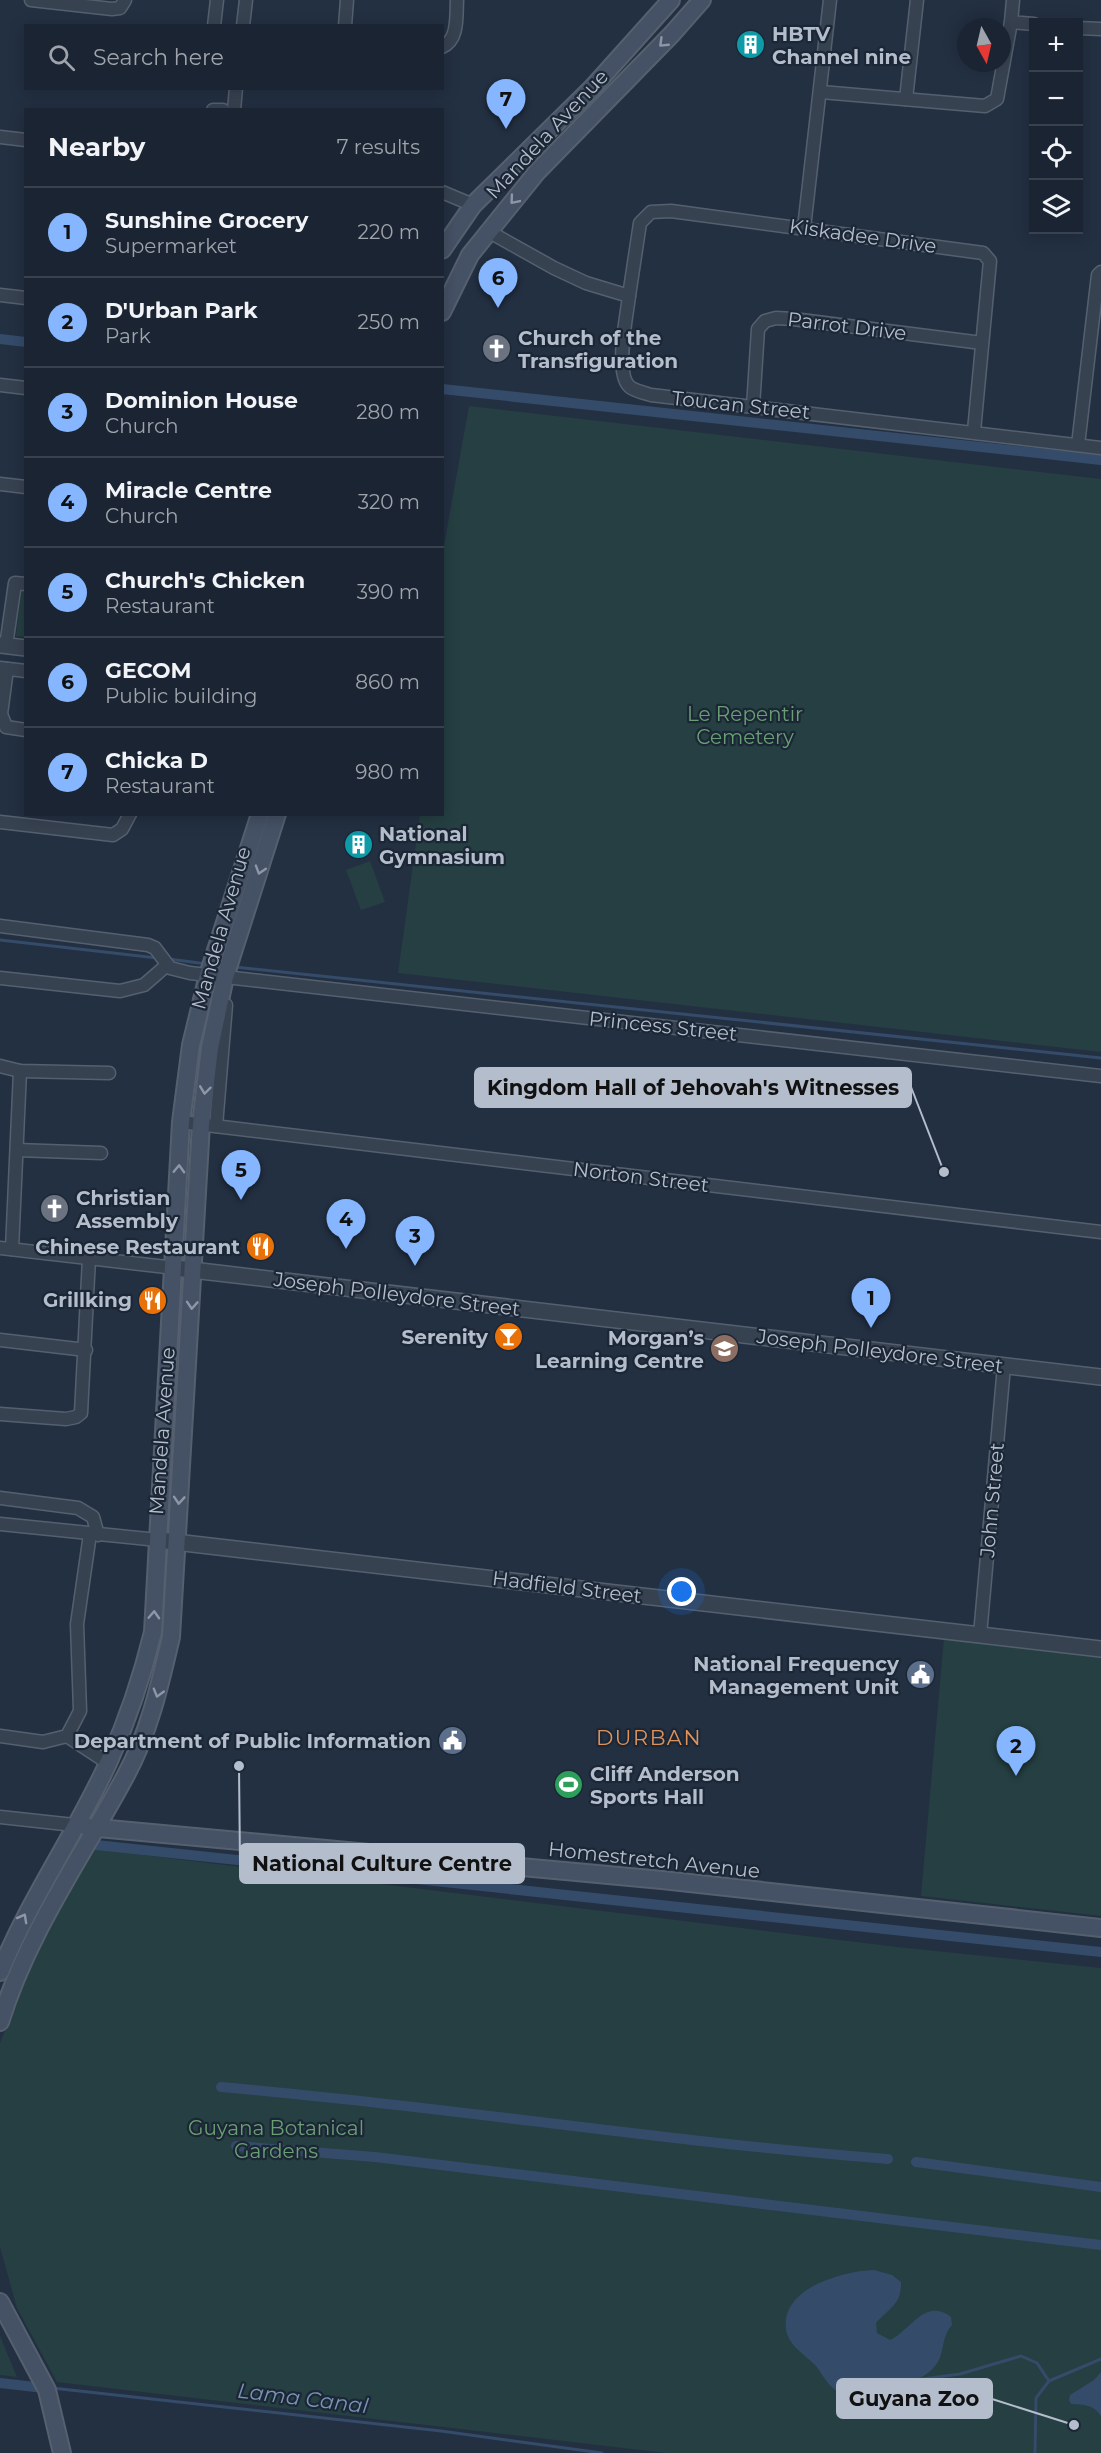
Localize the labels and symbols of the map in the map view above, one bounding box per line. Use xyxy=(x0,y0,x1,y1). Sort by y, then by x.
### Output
north arrow xyxy=(957,18,1011,72)
place label: HBTV Channel nine xyxy=(772,22,911,69)
building icon: HBTV Channel nine xyxy=(735,29,767,61)
one-way arrow xyxy=(659,36,670,47)
street label: Mandela Avenue xyxy=(481,64,613,204)
pin: 7 xyxy=(486,80,526,129)
one-way arrow xyxy=(510,193,521,204)
street label: Kiskadee Drive xyxy=(788,214,938,258)
pin: 6 xyxy=(478,258,518,308)
street label: Parrot Drive xyxy=(786,307,908,345)
place label: Church of the Transfiguration xyxy=(518,326,678,373)
church icon: Church of the Transfiguration xyxy=(481,333,513,365)
street label: Toucan Street xyxy=(671,386,811,424)
park label: Le Repentir Cemetery xyxy=(687,702,803,749)
place label: National Gymnasium xyxy=(379,822,505,869)
building icon: National Gymnasium xyxy=(342,829,374,861)
street label: Mandela Avenue xyxy=(186,844,256,1012)
one-way arrow xyxy=(255,864,267,875)
street label: Princess Street xyxy=(588,1006,738,1046)
callout: Kingdom Hall of Jehovah's Witnesses xyxy=(475,1068,911,1107)
text: Kingdom Hall of Jehovah's Witnesses xyxy=(487,1075,899,1100)
one-way arrow xyxy=(199,1085,212,1094)
pin: 5 xyxy=(222,1150,260,1200)
street label: Norton Street xyxy=(572,1157,710,1197)
one-way arrow xyxy=(173,1165,186,1174)
place label: Christian Assembly xyxy=(75,1186,179,1233)
church icon: Christian Assembly xyxy=(39,1193,71,1225)
pin: 4 xyxy=(326,1200,366,1249)
pin: 3 xyxy=(396,1216,434,1266)
restaurant icon: Chinese Restaurant xyxy=(245,1231,277,1263)
place label: Chinese Restaurant xyxy=(35,1235,240,1259)
street label: Joseph Polleydore Street xyxy=(271,1267,522,1321)
pin: 1 xyxy=(852,1278,890,1328)
restaurant icon: Grillking xyxy=(137,1284,169,1316)
place label: Grillking xyxy=(43,1288,132,1312)
one-way arrow xyxy=(185,1301,198,1310)
bar icon: Serenity xyxy=(493,1321,525,1353)
street label: Joseph Polleydore Street xyxy=(754,1324,1005,1378)
place label: Serenity xyxy=(402,1325,489,1349)
place label: Morgan’s Learning Centre xyxy=(535,1326,704,1373)
school or university icon: Morgan’s Learning Centre xyxy=(709,1333,741,1365)
street label: Mandela Avenue xyxy=(144,1346,180,1516)
street label: John Street xyxy=(975,1442,1009,1559)
one-way arrow xyxy=(173,1496,186,1505)
street label: Hadfield Street xyxy=(491,1566,643,1608)
your location xyxy=(667,1577,696,1606)
one-way arrow xyxy=(147,1611,160,1620)
place label: National Frequency Management Unit xyxy=(693,1652,900,1699)
public building icon: National Frequency Management Unit xyxy=(904,1659,936,1691)
one-way arrow xyxy=(153,1687,165,1698)
public building icon: Department of Public Information xyxy=(436,1725,468,1757)
district label: DURBAN xyxy=(596,1725,702,1750)
pin: 2 xyxy=(996,1726,1036,1776)
place label: Department of Public Information xyxy=(74,1729,431,1753)
place label: Cliff Anderson Sports Hall xyxy=(590,1762,740,1809)
sports icon: Cliff Anderson Sports Hall xyxy=(553,1769,585,1801)
street label: Homestretch Avenue xyxy=(547,1837,761,1883)
callout: National Culture Centre xyxy=(240,1844,524,1883)
text: National Culture Centre xyxy=(252,1851,512,1876)
one-way arrow xyxy=(16,1914,27,1925)
park label: Guyana Botanical Gardens xyxy=(188,2116,364,2163)
water label: Lama Canal xyxy=(236,2378,370,2418)
callout: Guyana Zoo xyxy=(837,2379,992,2418)
text: Guyana Zoo xyxy=(849,2386,980,2411)

